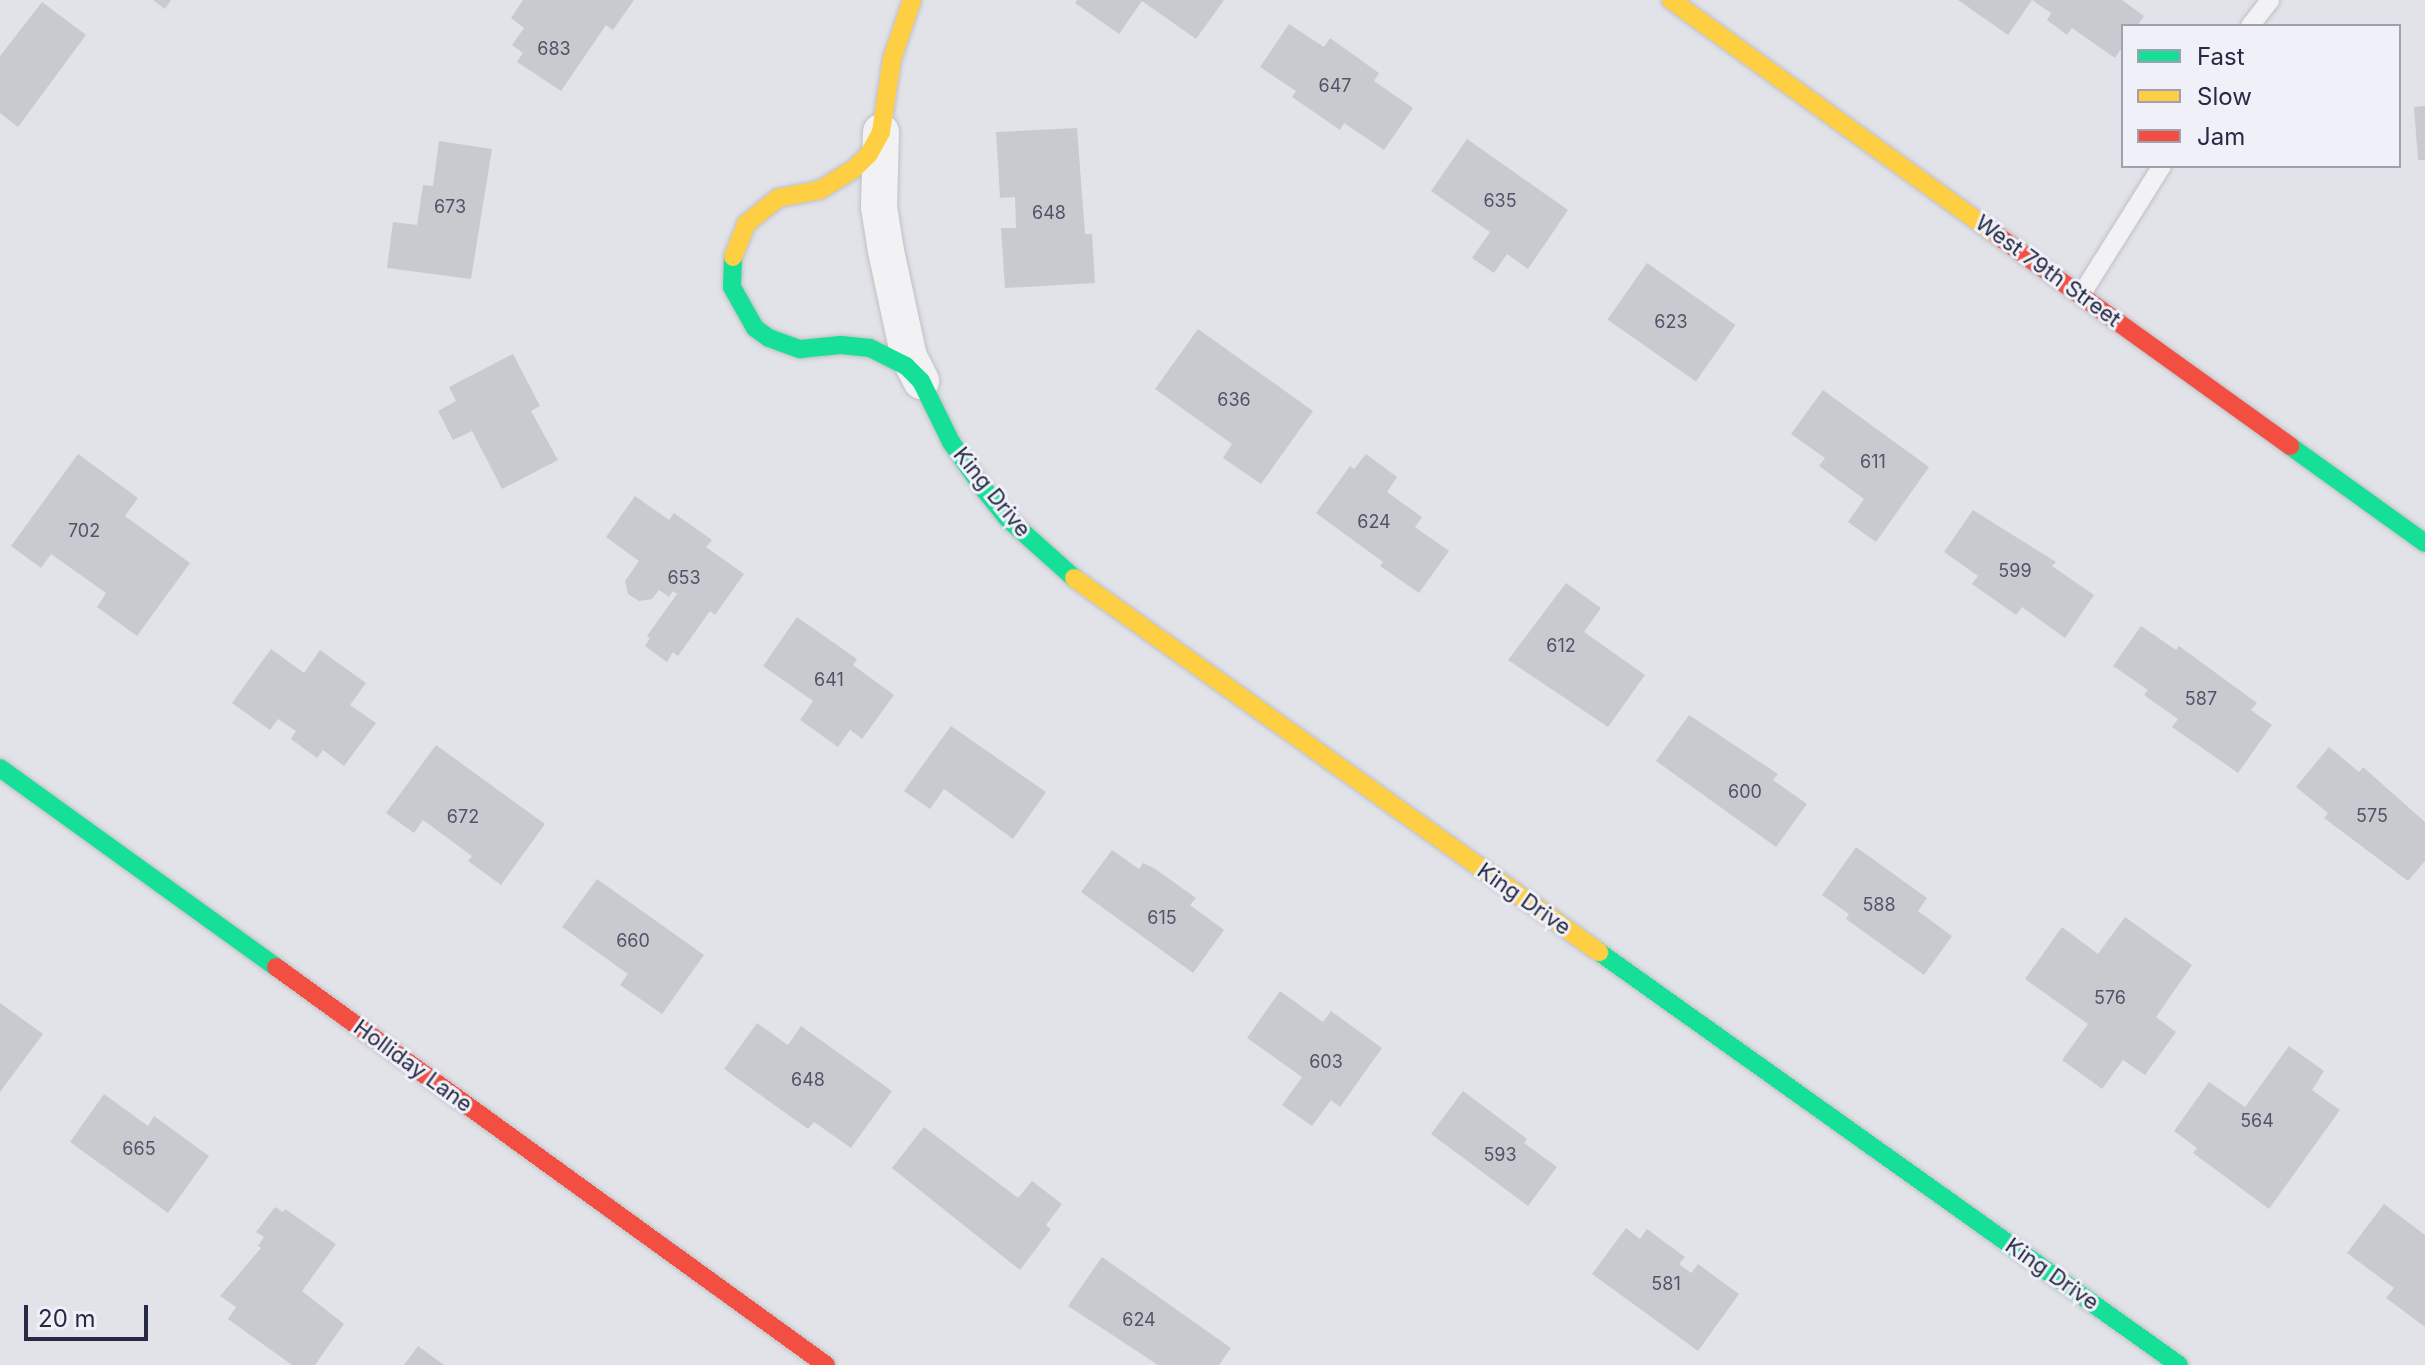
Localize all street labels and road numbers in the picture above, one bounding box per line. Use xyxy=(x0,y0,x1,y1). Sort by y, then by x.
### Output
street label: West 79th Street xyxy=(1970,209,2126,333)
street label: King Drive xyxy=(948,442,1036,542)
street label: King Drive xyxy=(1472,857,1576,941)
street label: Holliday Lane xyxy=(349,1014,477,1118)
street label: King Drive xyxy=(2000,1232,2104,1316)

